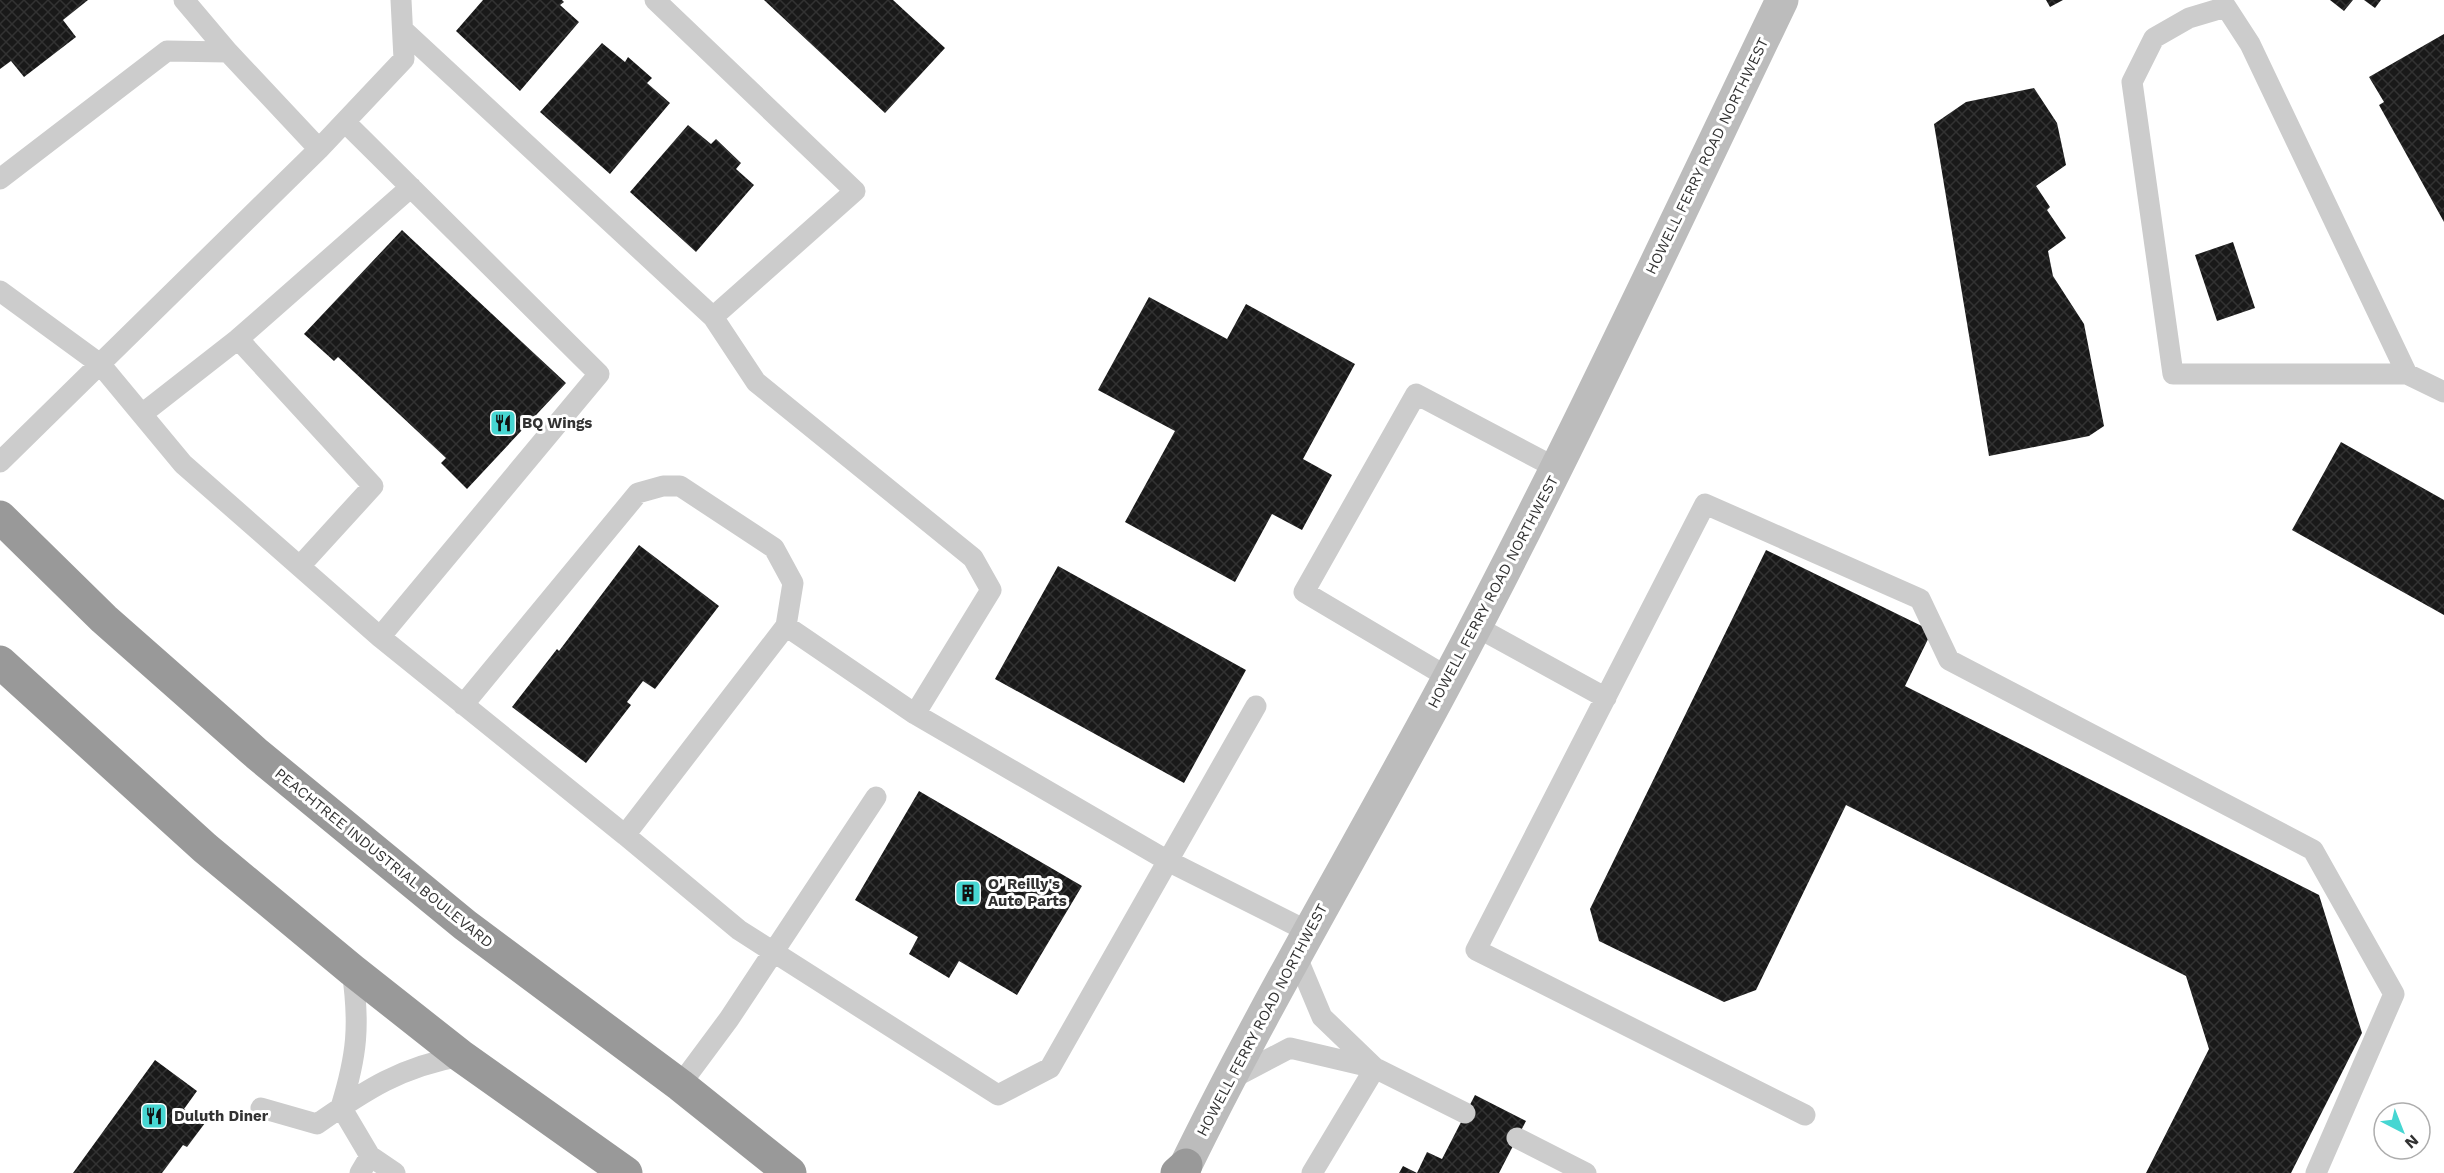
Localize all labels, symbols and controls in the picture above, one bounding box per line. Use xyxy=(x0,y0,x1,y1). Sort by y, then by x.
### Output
street label: HOWELL FERRY ROAD NORTHWEST xyxy=(1642,35,1772,277)
restaurant icon: BQ Wings xyxy=(488,408,518,438)
place label: BQ Wings xyxy=(522,414,592,432)
street label: HOWELL FERRY ROAD NORTHWEST xyxy=(1424,473,1562,711)
street label: PEACHTREE INDUSTRIAL BOULEVARD xyxy=(271,764,497,952)
place label: O' Reilly's Auto Parts xyxy=(988,875,1067,910)
building icon: O' Reilly's Auto Parts xyxy=(953,878,983,908)
street label: HOWELL FERRY ROAD NORTHWEST xyxy=(1193,901,1331,1139)
restaurant icon: Duluth Diner xyxy=(139,1101,169,1131)
north arrow xyxy=(2372,1101,2432,1161)
place label: Duluth Diner xyxy=(174,1107,269,1125)
text: N xyxy=(2401,1131,2422,1153)

